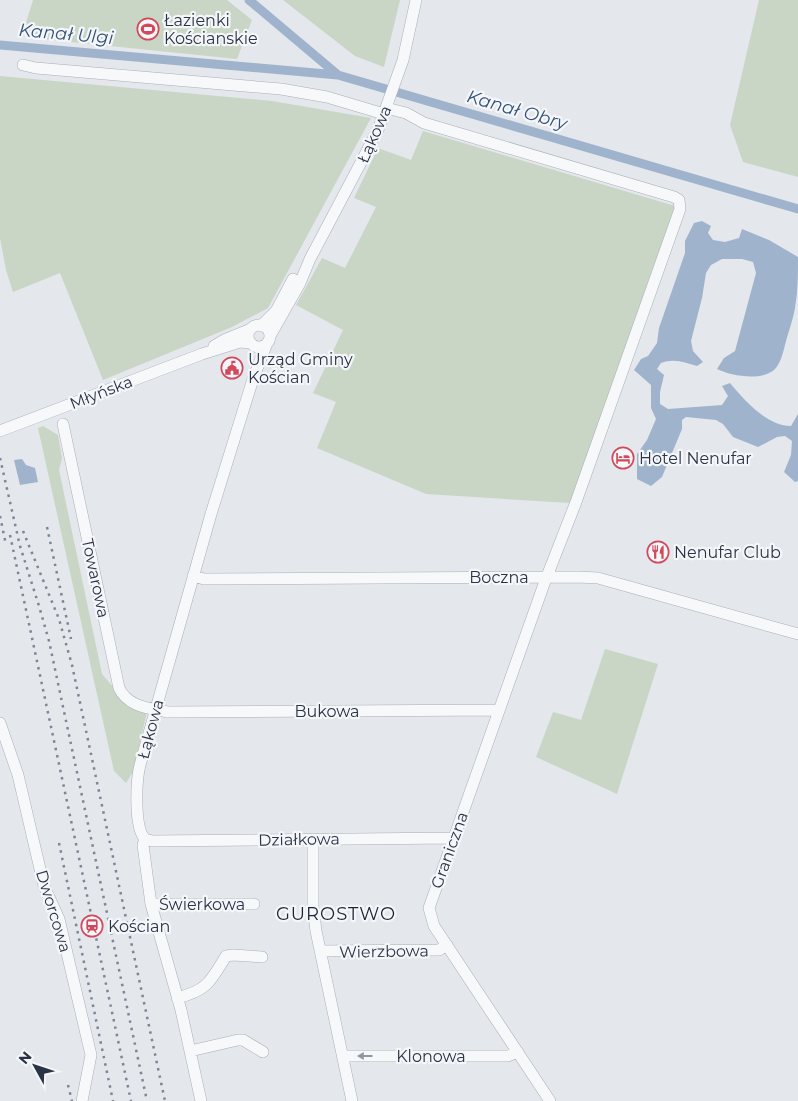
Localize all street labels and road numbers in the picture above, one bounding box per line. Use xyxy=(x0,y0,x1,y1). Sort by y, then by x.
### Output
street label: Łąkowa xyxy=(353,102,396,166)
street label: Młyńska xyxy=(67,372,135,413)
street label: Towarowa xyxy=(78,537,113,619)
street label: Boczna xyxy=(469,568,529,587)
street label: Łąkowa xyxy=(133,697,168,761)
street label: Bukowa xyxy=(294,702,360,721)
street label: Graniczna xyxy=(427,809,472,891)
street label: Działkowa xyxy=(258,829,340,850)
street label: Dworcowa xyxy=(32,868,75,955)
street label: Świerkowa xyxy=(159,895,245,914)
street label: Wierzbowa xyxy=(339,941,429,962)
street label: Klonowa xyxy=(396,1047,466,1066)

